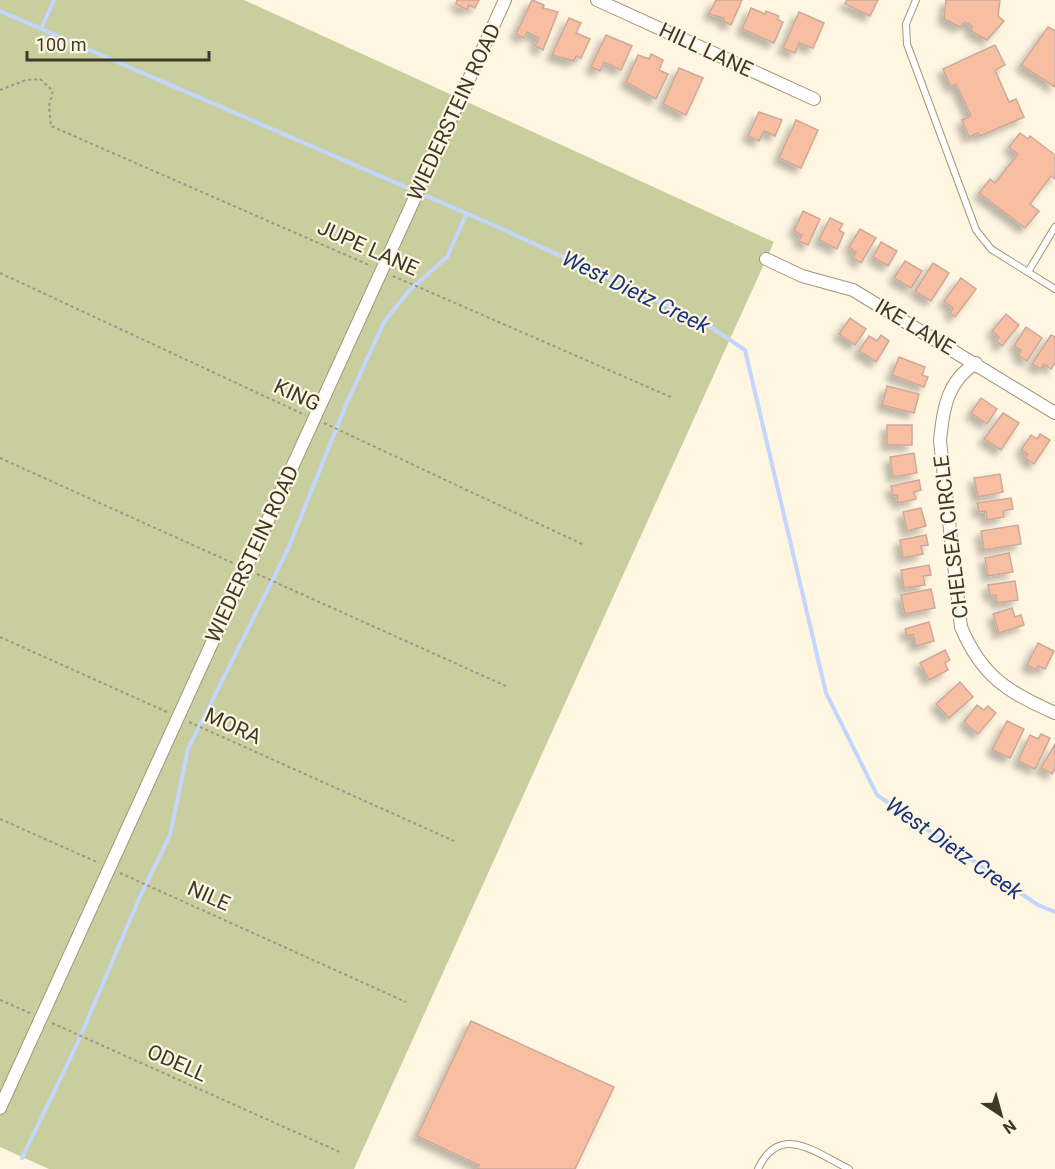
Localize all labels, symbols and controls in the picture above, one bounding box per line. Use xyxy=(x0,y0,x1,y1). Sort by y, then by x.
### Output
street label: HILL LANE xyxy=(655,18,757,82)
street label: WIEDERSTEIN ROAD xyxy=(402,20,506,204)
scale bar xyxy=(27,24,208,62)
text: 100 m xyxy=(36,34,87,55)
street label: JUPE LANE xyxy=(314,215,422,281)
water label: West Dietz Creek xyxy=(558,245,715,339)
street label: IKE LANE xyxy=(871,294,959,360)
street label: KING xyxy=(270,374,324,416)
street label: CHELSEA CIRCLE xyxy=(929,454,973,620)
street label: WIEDERSTEIN ROAD xyxy=(200,462,304,646)
street label: MORA xyxy=(201,703,265,749)
water label: West Dietz Creek xyxy=(881,792,1028,905)
street label: NILE xyxy=(184,876,234,916)
street label: ODELL xyxy=(143,1039,211,1087)
north arrow xyxy=(971,1085,1031,1145)
text: N xyxy=(999,1116,1020,1138)

